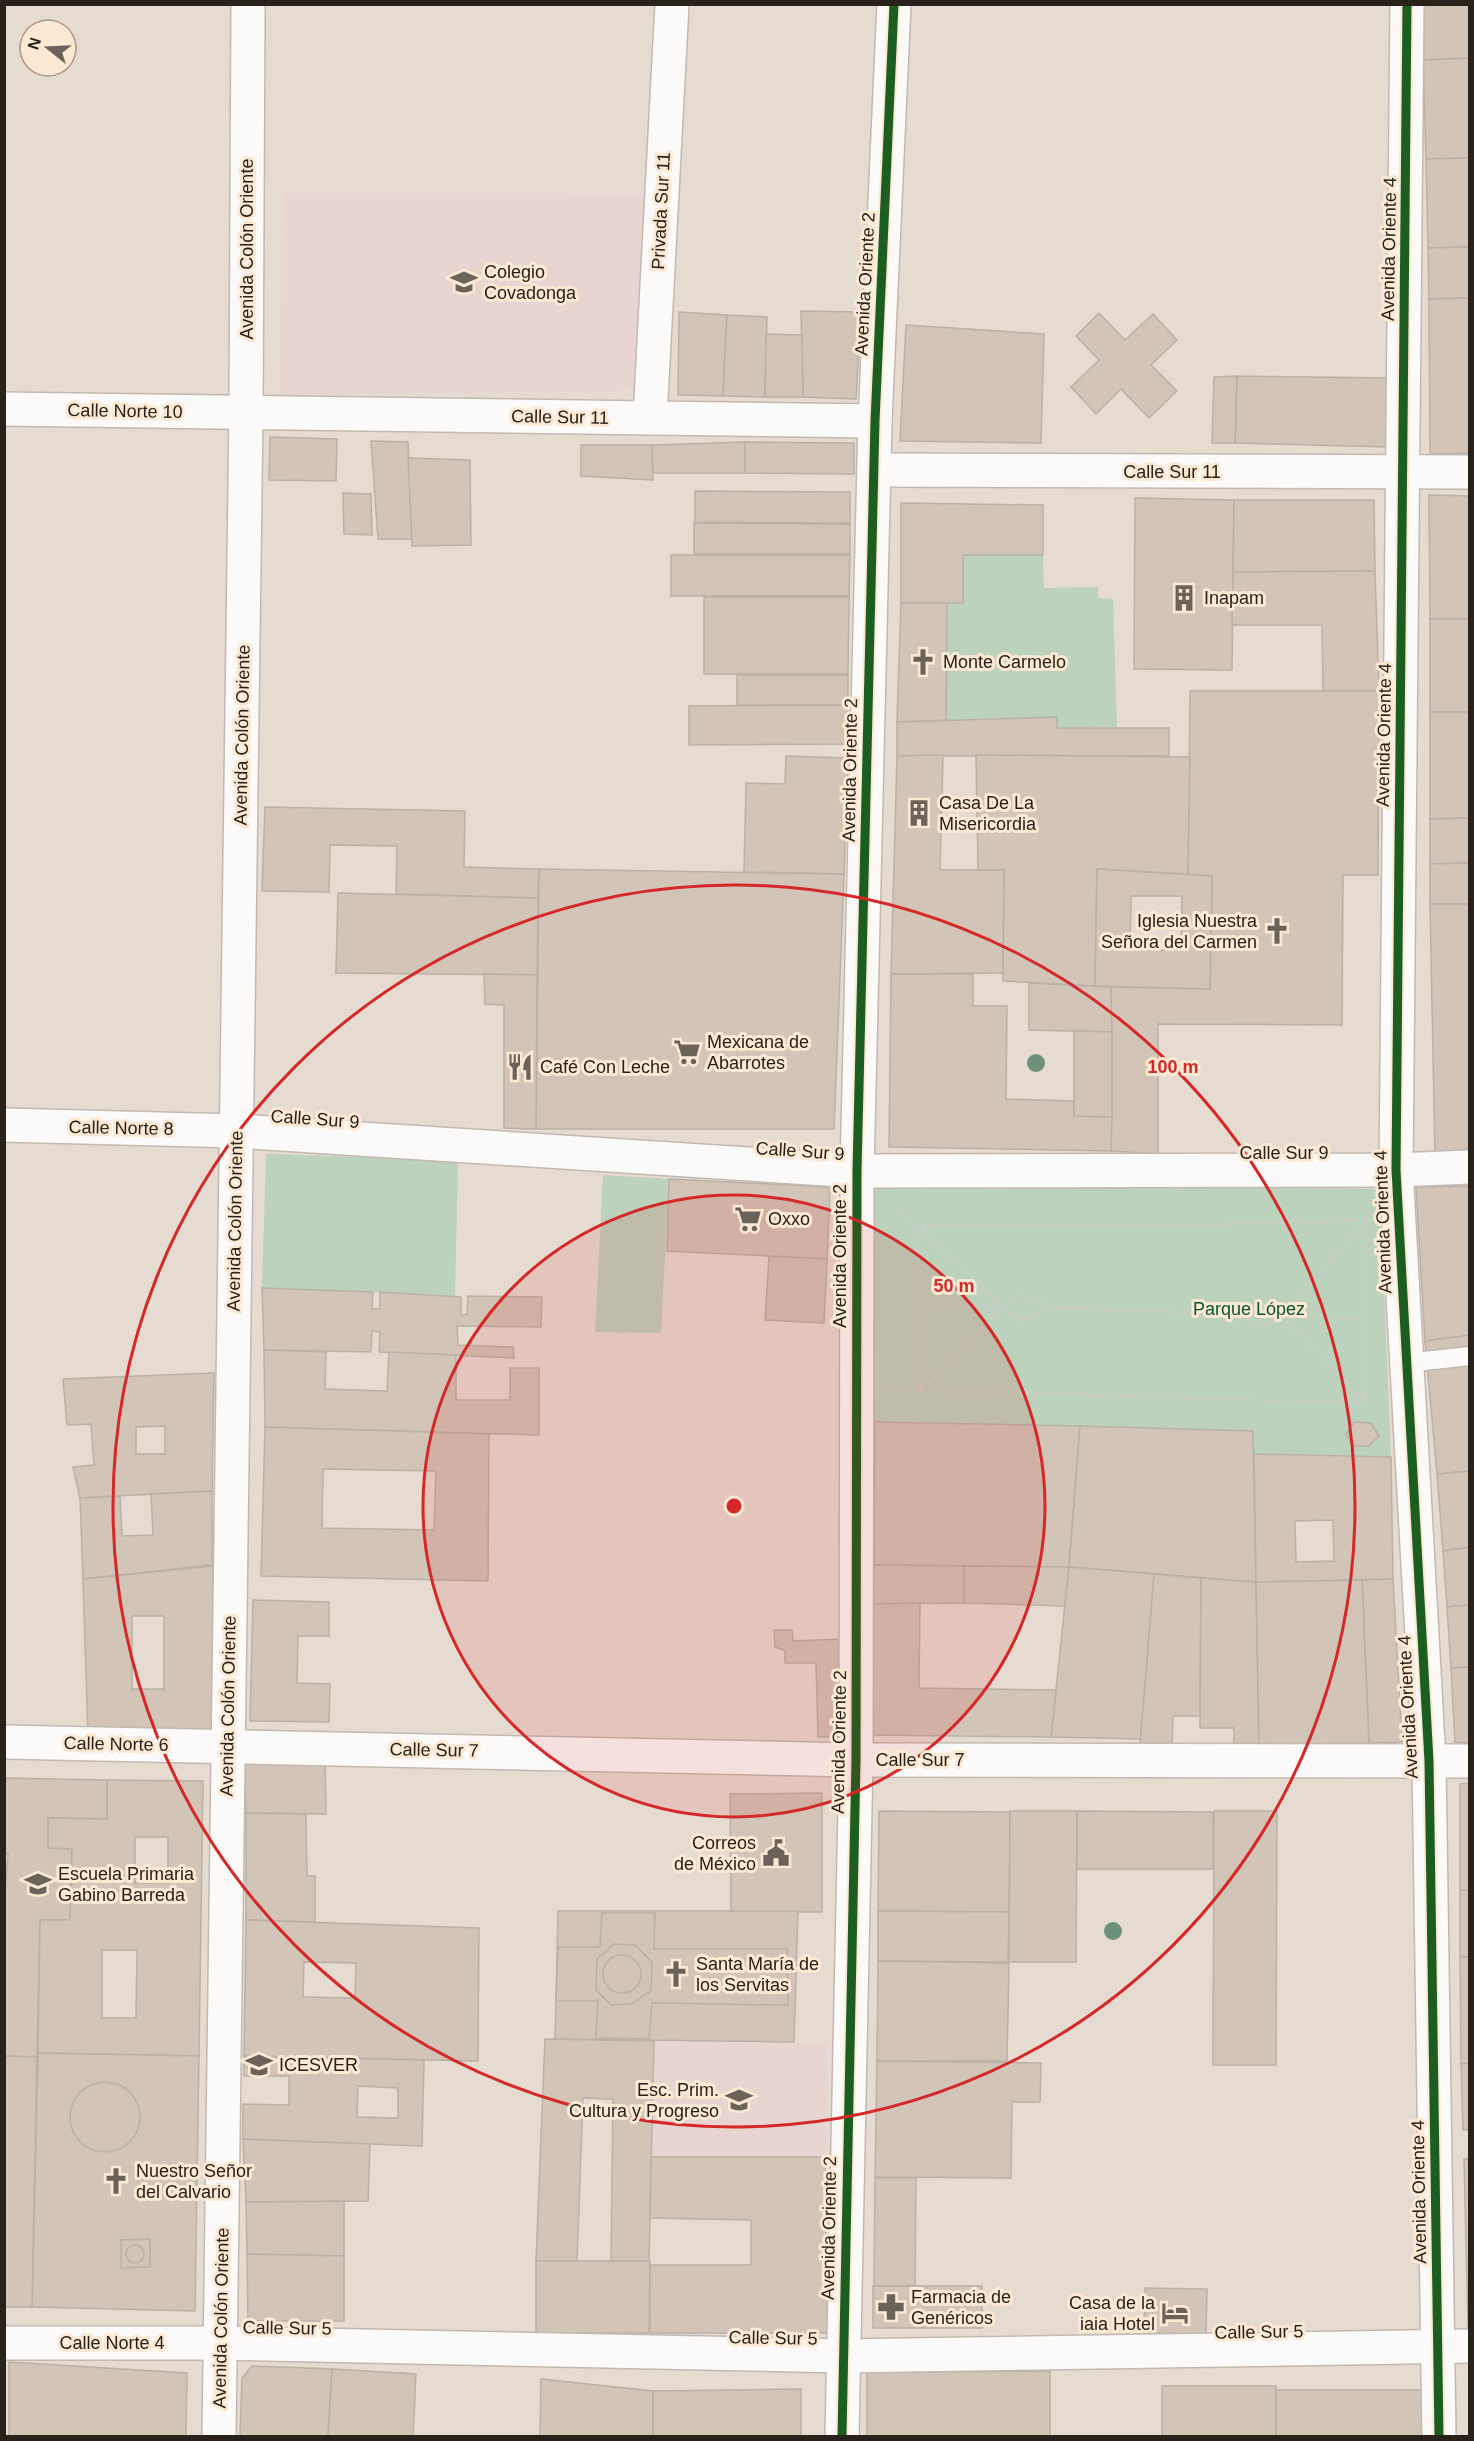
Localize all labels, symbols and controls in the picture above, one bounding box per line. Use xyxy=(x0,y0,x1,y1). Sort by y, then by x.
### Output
north arrow xyxy=(18,18,78,78)
text: N xyxy=(24,35,44,52)
street label: Privada Sur 11 xyxy=(648,152,674,270)
street label: Avenida Colón Oriente xyxy=(237,159,257,339)
street label: Avenida Oriente 4 xyxy=(1378,177,1400,321)
street label: Avenida Oriente 2 xyxy=(851,212,879,356)
place label: Colegio Covadonga xyxy=(484,262,577,303)
school or university icon: Colegio Covadonga xyxy=(449,267,479,297)
street label: Calle Norte 10 xyxy=(67,400,183,422)
street label: Calle Sur 11 xyxy=(511,406,609,428)
street label: Calle Sur 11 xyxy=(1123,462,1221,482)
building icon: Inapam xyxy=(1169,583,1199,613)
place label: Inapam xyxy=(1204,588,1264,608)
street label: Avenida Colón Oriente xyxy=(230,644,254,826)
church icon: Monte Carmelo xyxy=(908,647,938,677)
place label: Monte Carmelo xyxy=(943,652,1066,672)
street label: Avenida Oriente 4 xyxy=(1373,663,1395,807)
street label: Avenida Oriente 2 xyxy=(839,698,861,842)
place label: Casa De La Misericordia xyxy=(939,793,1037,834)
building icon: Casa De La Misericordia xyxy=(904,798,934,828)
place label: Iglesia Nuestra Señora del Carmen xyxy=(1101,911,1258,952)
church icon: Iglesia Nuestra Señora del Carmen xyxy=(1262,916,1292,946)
place label: Mexicana de Abarrotes xyxy=(707,1032,809,1073)
supermarket icon: Mexicana de Abarrotes xyxy=(672,1037,702,1067)
restaurant icon: Café Con Leche xyxy=(505,1052,535,1082)
place label: Café Con Leche xyxy=(540,1057,670,1077)
text: 100 m xyxy=(1147,1057,1199,1077)
street label: Calle Sur 9 xyxy=(270,1106,360,1132)
street label: Calle Norte 8 xyxy=(68,1117,174,1139)
street label: Avenida Colón Oriente xyxy=(223,1130,247,1312)
street label: Calle Sur 9 xyxy=(755,1138,845,1164)
street label: Calle Sur 9 xyxy=(1239,1143,1329,1163)
street label: Avenida Oriente 4 xyxy=(1370,1150,1396,1294)
street label: Avenida Oriente 2 xyxy=(830,1184,850,1328)
supermarket icon: Oxxo xyxy=(733,1204,763,1234)
place label: Oxxo xyxy=(768,1209,810,1229)
text: 50 m xyxy=(933,1276,975,1296)
park label: Parque López xyxy=(1193,1299,1305,1319)
centre of rings xyxy=(724,1496,744,1516)
street label: Avenida Colón Oriente xyxy=(216,1615,240,1797)
street label: Avenida Oriente 4 xyxy=(1394,1635,1422,1779)
street label: Avenida Oriente 2 xyxy=(828,1670,850,1814)
street label: Calle Norte 6 xyxy=(63,1733,169,1755)
street label: Calle Sur 7 xyxy=(389,1739,479,1761)
street label: Calle Sur 7 xyxy=(875,1750,965,1770)
place label: Correos de México xyxy=(674,1833,756,1874)
public building icon: Correos de México xyxy=(761,1838,791,1868)
place label: Escuela Primaria Gabino Barreda xyxy=(58,1864,195,1905)
school or university icon: Escuela Primaria Gabino Barreda xyxy=(23,1869,53,1899)
place label: Santa María de los Servitas xyxy=(696,1954,819,1995)
church icon: Santa María de los Servitas xyxy=(661,1959,691,1989)
school or university icon: ICESVER xyxy=(244,2050,274,2080)
place label: ICESVER xyxy=(279,2055,358,2075)
place label: Esc. Prim. Cultura y Progreso xyxy=(569,2080,719,2121)
school or university icon: Esc. Prim. Cultura y Progreso xyxy=(724,2085,754,2115)
street label: Avenida Oriente 4 xyxy=(1408,2120,1430,2264)
street label: Avenida Oriente 2 xyxy=(818,2156,840,2300)
place label: Nuestro Señor del Calvario xyxy=(136,2161,252,2202)
church icon: Nuestro Señor del Calvario xyxy=(101,2166,131,2196)
street label: Avenida Colón Oriente xyxy=(209,2227,233,2409)
place label: Farmacia de Genéricos xyxy=(911,2287,1011,2328)
pharmacy icon: Farmacia de Genéricos xyxy=(876,2292,906,2322)
place label: Casa de la iaia Hotel xyxy=(1069,2293,1156,2334)
hotel icon: Casa de la iaia Hotel xyxy=(1160,2298,1190,2328)
street label: Calle Sur 5 xyxy=(242,2317,332,2339)
street label: Calle Sur 5 xyxy=(1214,2321,1304,2343)
street label: Calle Sur 5 xyxy=(728,2327,818,2349)
street label: Calle Norte 4 xyxy=(59,2333,165,2353)

